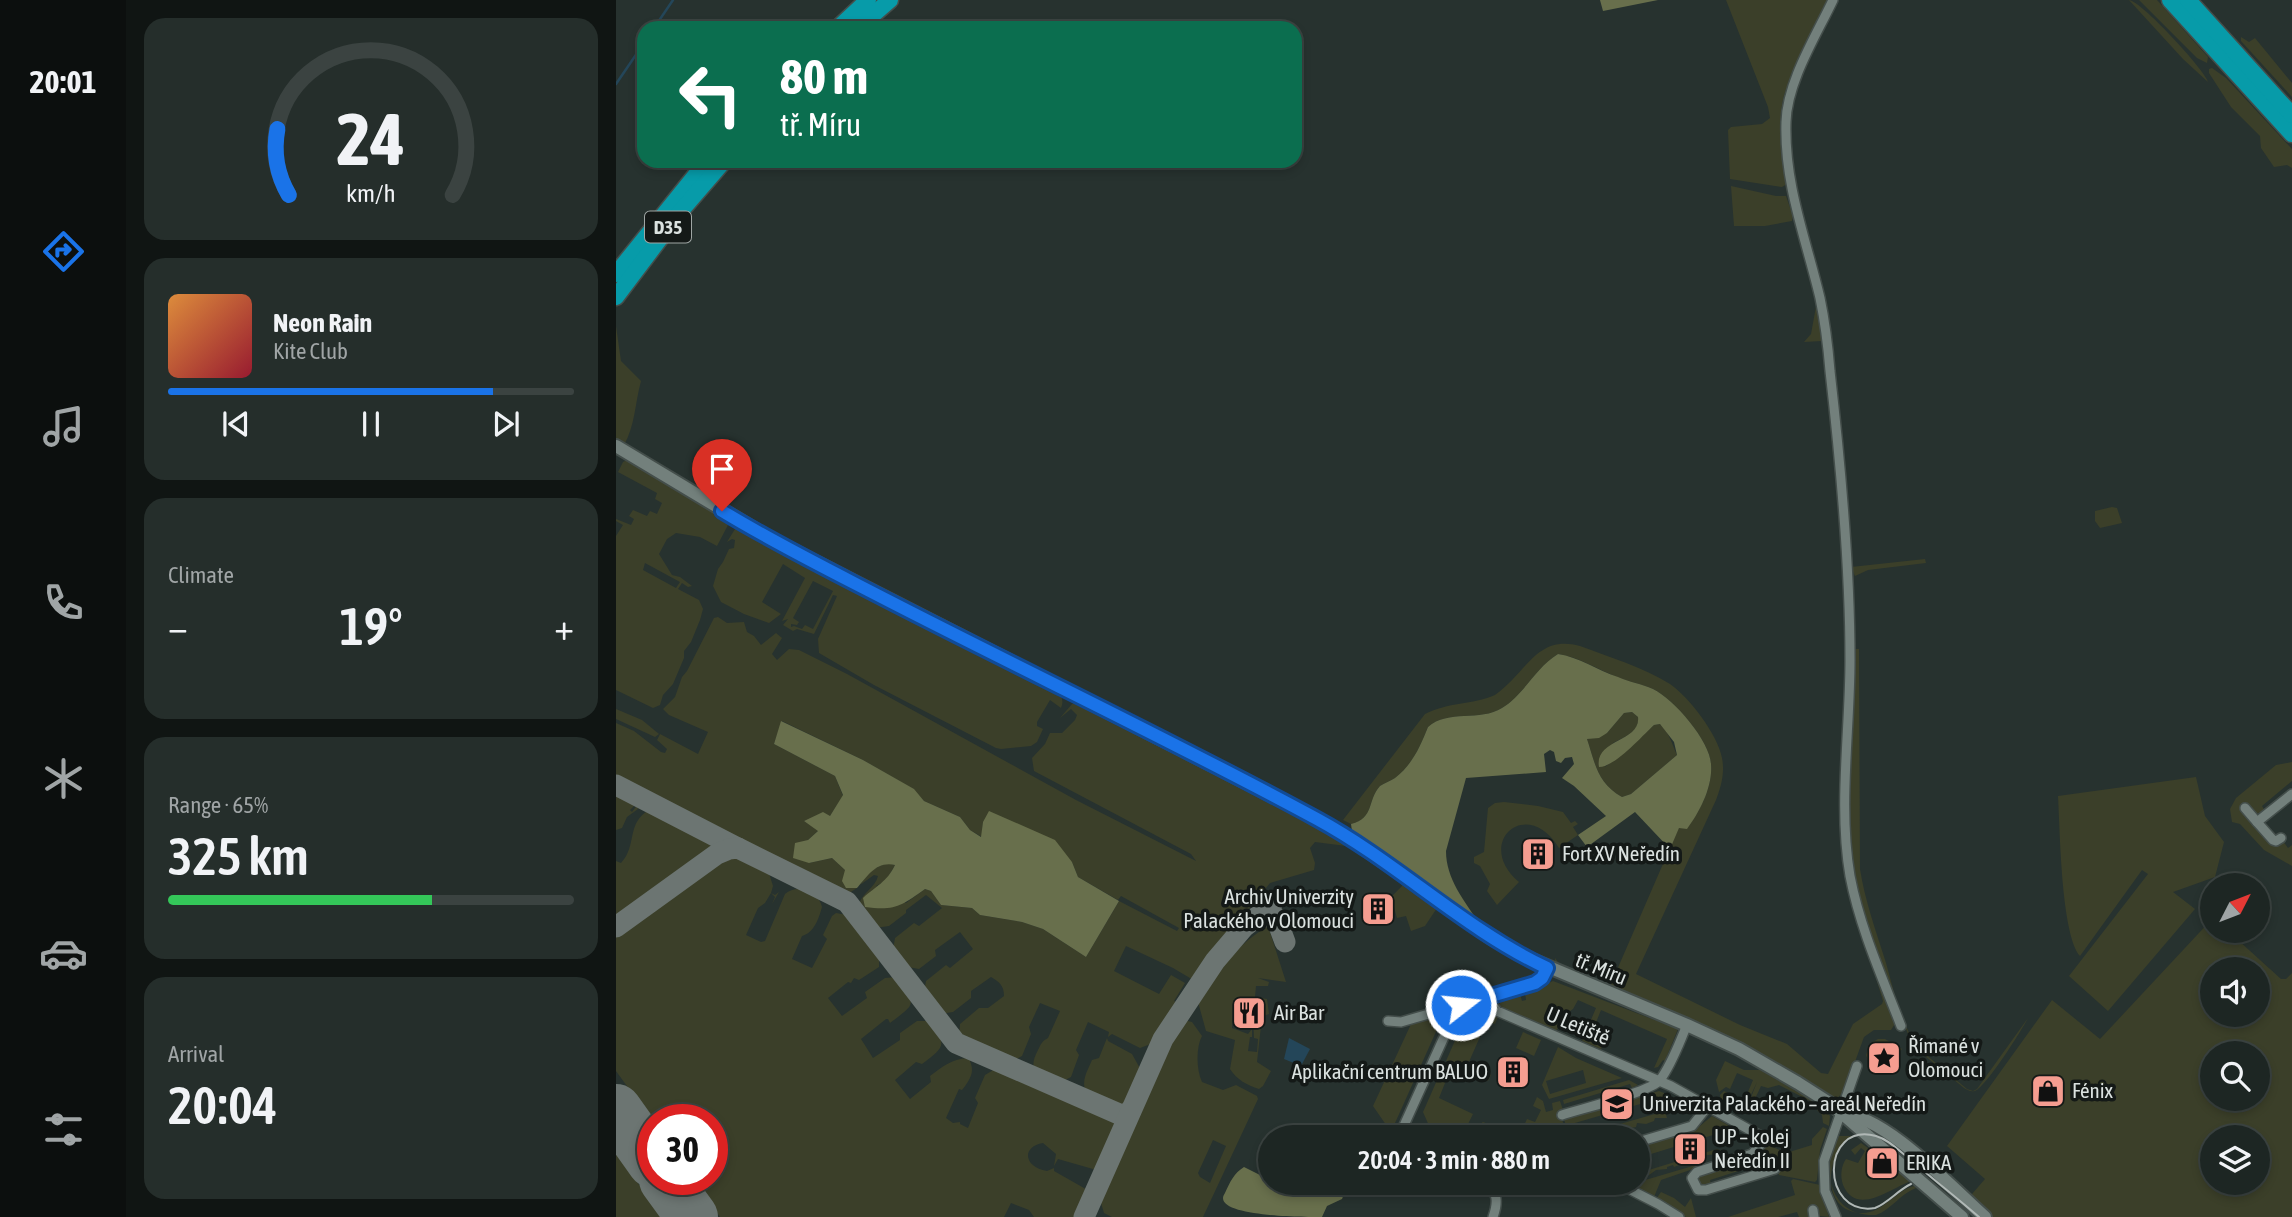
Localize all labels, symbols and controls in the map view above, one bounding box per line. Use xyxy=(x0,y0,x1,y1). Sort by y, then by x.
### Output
text: 80 m xyxy=(780,48,868,104)
icon: left xyxy=(665,49,756,140)
text: 20:01 xyxy=(29,63,97,100)
text: 24 xyxy=(337,97,405,180)
text: tř. Míru xyxy=(780,106,861,143)
text: km/h xyxy=(346,179,396,207)
road number: D35 xyxy=(645,212,691,243)
icon: directions xyxy=(39,227,88,276)
text: Neon Rain xyxy=(273,308,372,338)
text: Kite Club xyxy=(273,338,348,364)
icon: music xyxy=(39,402,88,451)
icon: previous xyxy=(217,405,255,443)
icon: pause xyxy=(352,405,390,443)
icon: next xyxy=(487,405,525,443)
pin xyxy=(692,439,752,511)
icon: arrive xyxy=(703,450,741,488)
text: Climate xyxy=(168,562,234,588)
icon: phone xyxy=(39,578,88,627)
text: 19° xyxy=(339,596,403,656)
text: − xyxy=(168,605,188,648)
text: + xyxy=(554,605,574,648)
icon: climate xyxy=(39,754,88,803)
text: Range · 65% xyxy=(168,792,268,818)
text: 325 km xyxy=(168,826,309,886)
building icon: Fort XV Neředín xyxy=(1519,835,1557,873)
place label: Fort XV Neředín xyxy=(1562,841,1680,865)
north arrow xyxy=(2200,873,2270,943)
map controls xyxy=(2200,873,2270,1195)
place label: Archiv Univerzity Palackého v Olomouci xyxy=(1183,884,1354,932)
building icon: Archiv Univerzity Palackého v Olomouci xyxy=(1359,890,1397,928)
icon: car xyxy=(39,929,88,978)
street label: tř. Míru xyxy=(1572,947,1631,989)
button: sound xyxy=(2200,957,2270,1027)
position arrow xyxy=(1424,968,1498,1042)
restaurant icon: Air Bar xyxy=(1230,994,1268,1032)
place label: Air Bar xyxy=(1274,1000,1325,1024)
street label: U Letiště xyxy=(1543,1001,1614,1049)
place label: Římané v Olomouci xyxy=(1908,1033,1983,1081)
place icon: Římané v Olomouci xyxy=(1865,1039,1903,1077)
text: Arrival xyxy=(168,1041,224,1067)
button: search xyxy=(2200,1041,2270,1111)
building icon: Aplikační centrum BALUO xyxy=(1494,1053,1532,1091)
place label: Aplikační centrum BALUO xyxy=(1292,1059,1488,1083)
shop icon: Fénix xyxy=(2029,1072,2067,1110)
text: 20:04 xyxy=(168,1075,277,1135)
place label: Fénix xyxy=(2072,1078,2114,1102)
school or university icon: Univerzita Palackého – areál Neředín xyxy=(1598,1085,1636,1123)
place label: Univerzita Palackého – areál Neředín xyxy=(1642,1091,1926,1115)
speed limit sign: 30 xyxy=(637,1104,728,1195)
icon: filters xyxy=(39,1105,88,1154)
place label: UP – kolej Neředín II xyxy=(1714,1124,1790,1172)
button: layers xyxy=(2200,1125,2270,1195)
building icon: UP – kolej Neředín II xyxy=(1671,1130,1709,1168)
shop icon: ERIKA xyxy=(1863,1144,1901,1182)
text: 20:04 · 3 min · 880 m xyxy=(1358,1145,1550,1175)
place label: ERIKA xyxy=(1906,1150,1952,1174)

